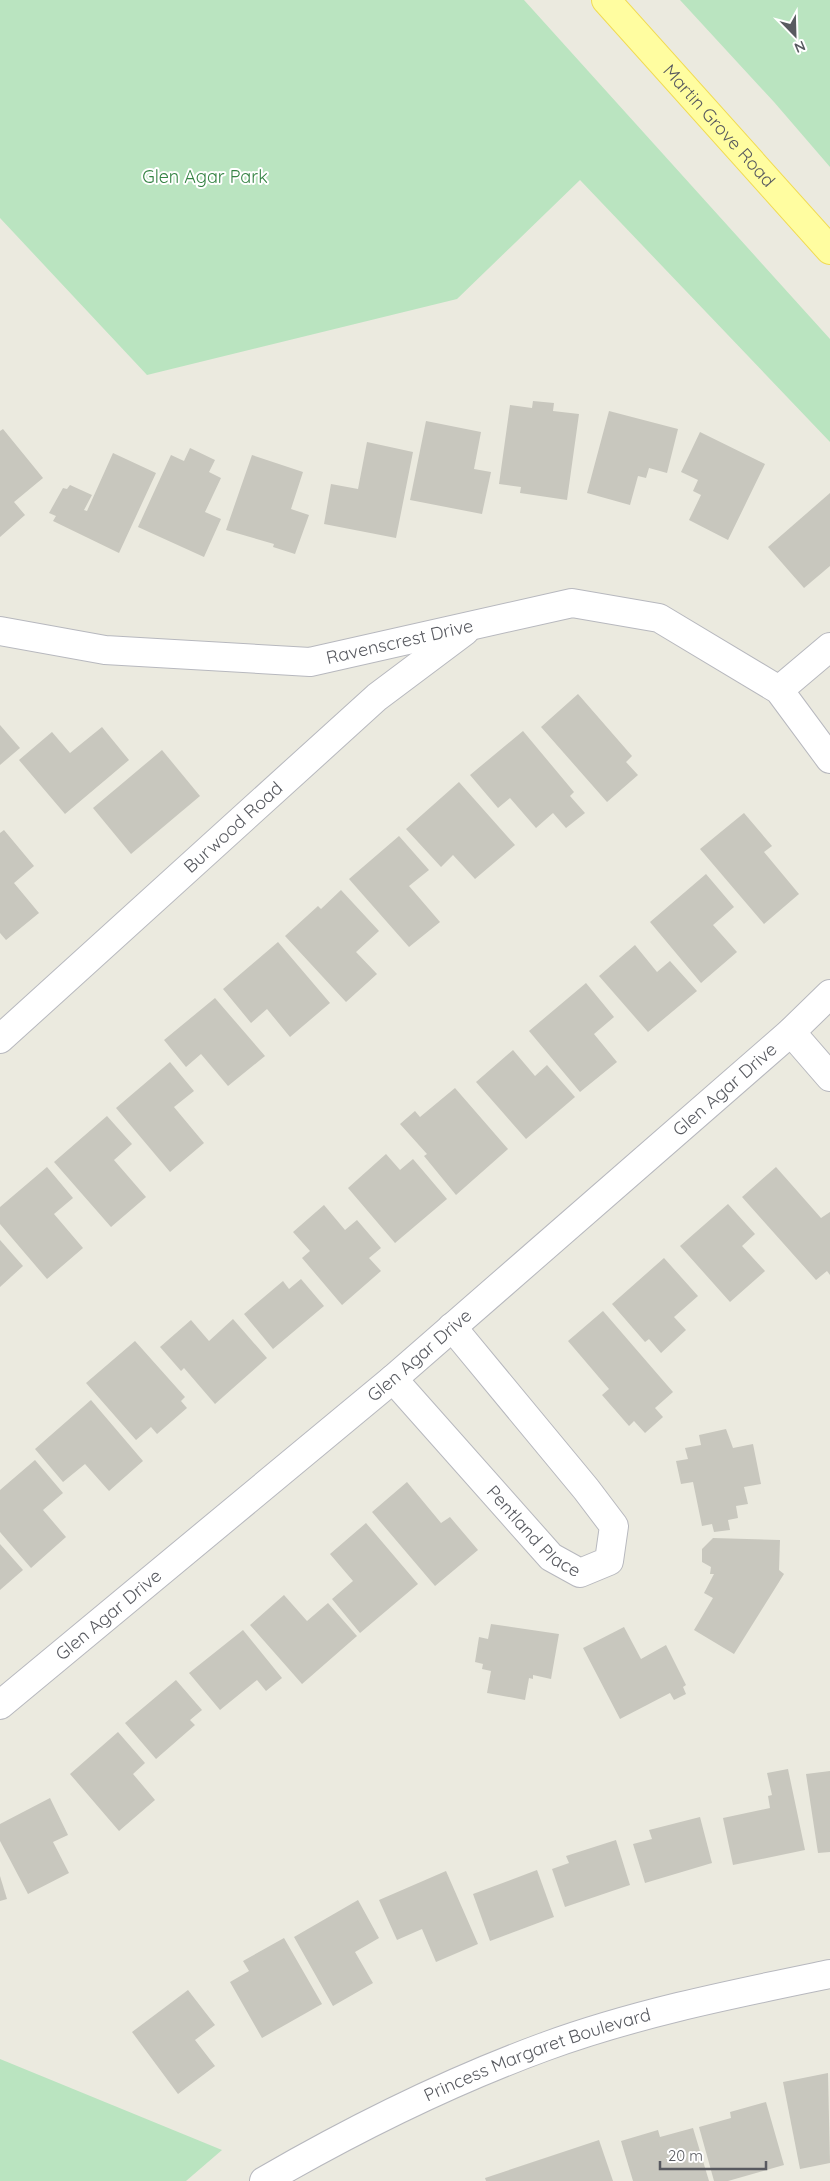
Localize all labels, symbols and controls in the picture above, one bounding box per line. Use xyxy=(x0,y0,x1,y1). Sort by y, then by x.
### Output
north arrow xyxy=(770,10,820,60)
text: N xyxy=(792,37,808,57)
street label: Martin Grove Road xyxy=(658,59,780,192)
park label: Glen Agar Park xyxy=(142,165,268,188)
street label: Ravenscrest Drive xyxy=(324,614,475,669)
street label: Burwood Road xyxy=(179,776,287,878)
street label: Glen Agar Drive xyxy=(668,1038,782,1141)
street label: Glen Agar Drive xyxy=(362,1304,476,1407)
street label: Pentland Place xyxy=(482,1480,585,1582)
street label: Glen Agar Drive xyxy=(50,1564,166,1665)
street label: Princess Margaret Boulevard xyxy=(420,2002,653,2107)
scale bar xyxy=(660,2138,766,2170)
text: 20 m xyxy=(668,2146,703,2165)

